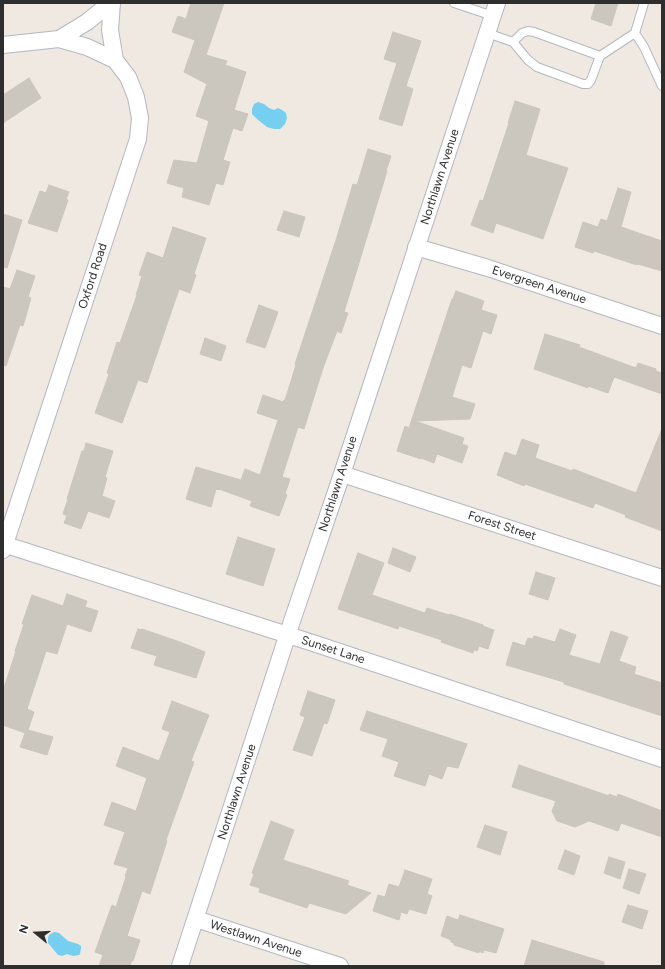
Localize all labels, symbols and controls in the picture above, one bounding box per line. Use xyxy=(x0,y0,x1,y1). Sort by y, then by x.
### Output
street label: Northlawn Avenue xyxy=(418,127,462,227)
street label: Oxford Road xyxy=(76,241,110,311)
street label: Evergreen Avenue xyxy=(490,263,588,307)
street label: Northlawn Avenue xyxy=(316,434,360,534)
street label: Forest Street xyxy=(466,508,538,544)
street label: Sunset Lane xyxy=(299,633,367,667)
street label: Northlawn Avenue xyxy=(215,742,259,842)
north arrow xyxy=(16,913,56,953)
street label: Westlawn Avenue xyxy=(208,917,304,961)
text: N xyxy=(17,923,32,935)

